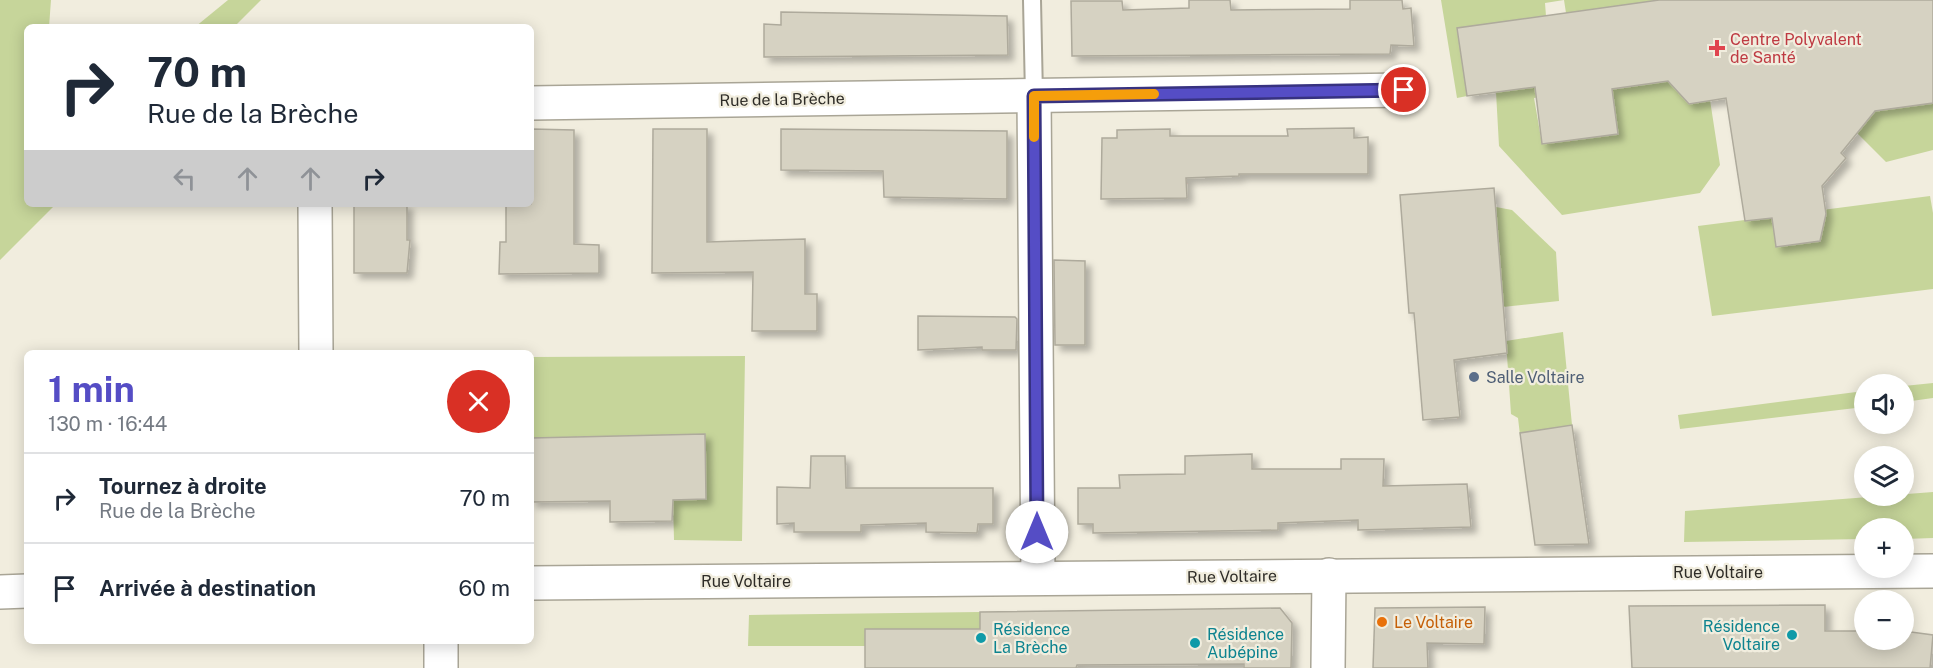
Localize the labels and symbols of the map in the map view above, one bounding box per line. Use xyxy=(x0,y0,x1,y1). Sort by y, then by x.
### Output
place label: Centre Polyvalent de Santé xyxy=(1730,30,1862,67)
marker: Centre Polyvalent de Santé xyxy=(1708,39,1726,57)
pin xyxy=(1378,64,1429,115)
street label: Rue de la Brèche xyxy=(719,89,845,110)
place label: Salle Voltaire xyxy=(1486,368,1585,387)
marker: Salle Voltaire xyxy=(1467,370,1481,384)
position arrow xyxy=(1005,500,1069,564)
street label: Rue Voltaire xyxy=(1673,563,1763,582)
street label: Rue Voltaire xyxy=(1187,566,1277,587)
street label: Rue Voltaire xyxy=(701,572,791,591)
place label: Le Voltaire xyxy=(1394,613,1473,632)
marker: Le Voltaire xyxy=(1375,615,1389,629)
place label: Résidence Voltaire xyxy=(1703,617,1780,654)
place label: Résidence La Brèche xyxy=(993,620,1070,657)
place label: Résidence Aubépine xyxy=(1207,625,1284,662)
marker: Résidence Voltaire xyxy=(1785,628,1799,642)
marker: Résidence La Brèche xyxy=(974,631,988,645)
marker: Résidence Aubépine xyxy=(1188,636,1202,650)

